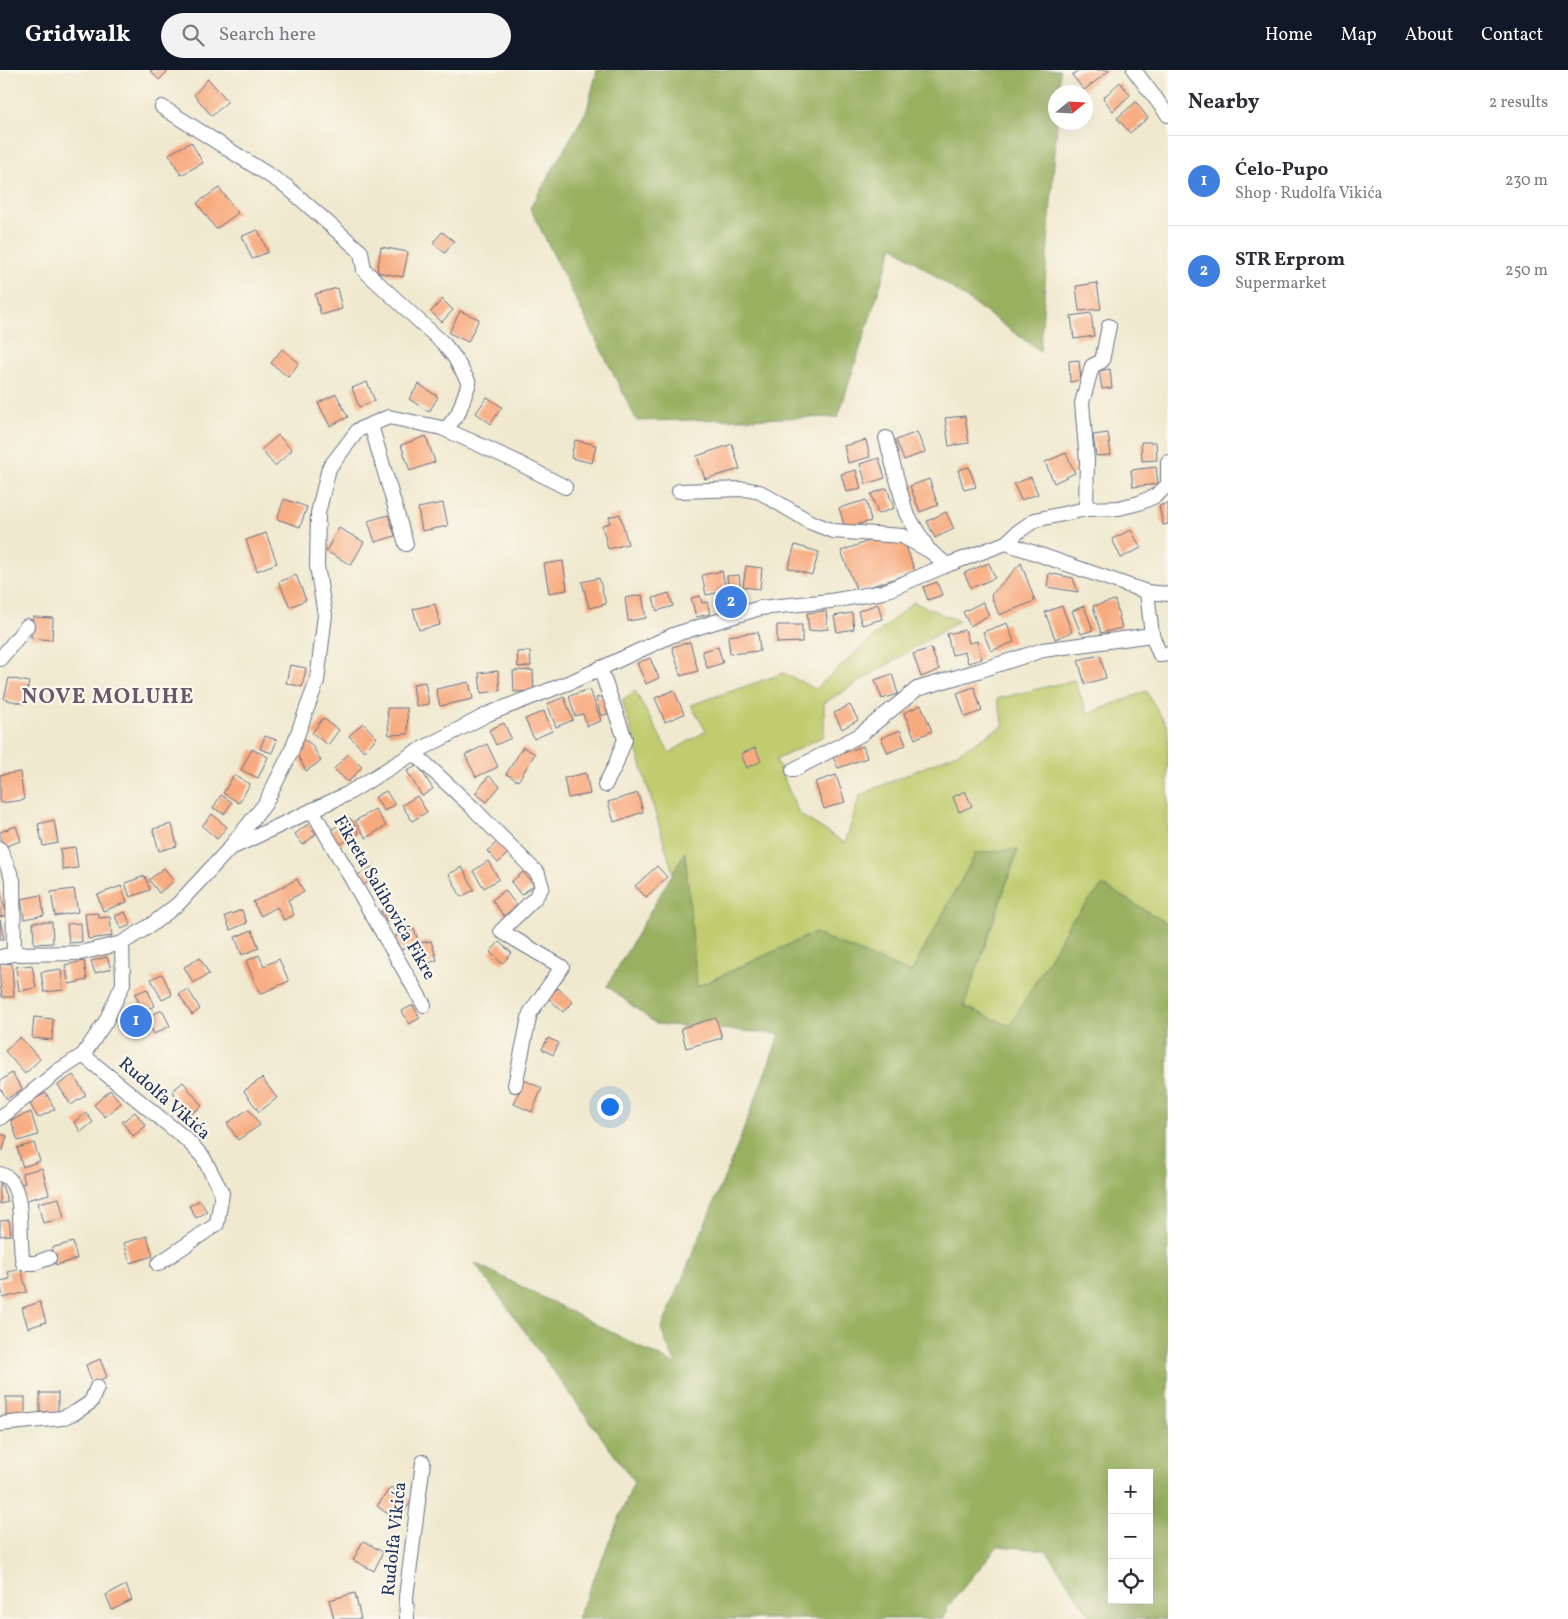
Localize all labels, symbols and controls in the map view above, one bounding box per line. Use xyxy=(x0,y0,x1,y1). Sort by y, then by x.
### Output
search box xyxy=(161,13,511,58)
text: Gridwalk xyxy=(25,18,131,52)
icon: search xyxy=(179,21,207,49)
text: Search here xyxy=(219,22,316,48)
text: Home xyxy=(1265,23,1313,48)
text: Map xyxy=(1341,23,1377,48)
text: About xyxy=(1405,23,1453,48)
text: Contact xyxy=(1481,23,1543,48)
north arrow xyxy=(1048,85,1093,130)
text: Nearby xyxy=(1188,88,1259,117)
text: 2 results xyxy=(1489,92,1548,114)
text: Ćelo-Pupo xyxy=(1235,157,1328,183)
text: 1 xyxy=(1201,170,1207,192)
text: 230 m xyxy=(1505,170,1548,192)
text: Shop · Rudolfa Vikića xyxy=(1235,183,1383,205)
text: STR Erprom xyxy=(1235,247,1345,273)
text: 2 xyxy=(1200,260,1208,282)
text: 250 m xyxy=(1505,260,1548,282)
text: Supermarket xyxy=(1235,273,1327,295)
pin: 2 xyxy=(715,583,747,621)
district label: NOVE MOLUHE xyxy=(22,682,194,713)
street label: Fikreta Salihovića Fikre xyxy=(327,811,441,985)
pin: 1 xyxy=(120,1002,152,1040)
street label: Rudolfa Vikića xyxy=(113,1052,215,1146)
your location xyxy=(597,1094,623,1120)
map controls xyxy=(1108,1469,1153,1604)
button: + xyxy=(1108,1469,1153,1514)
street label: Rudolfa Vikića xyxy=(377,1481,413,1597)
button: − xyxy=(1108,1514,1153,1559)
button: locate xyxy=(1108,1559,1153,1604)

